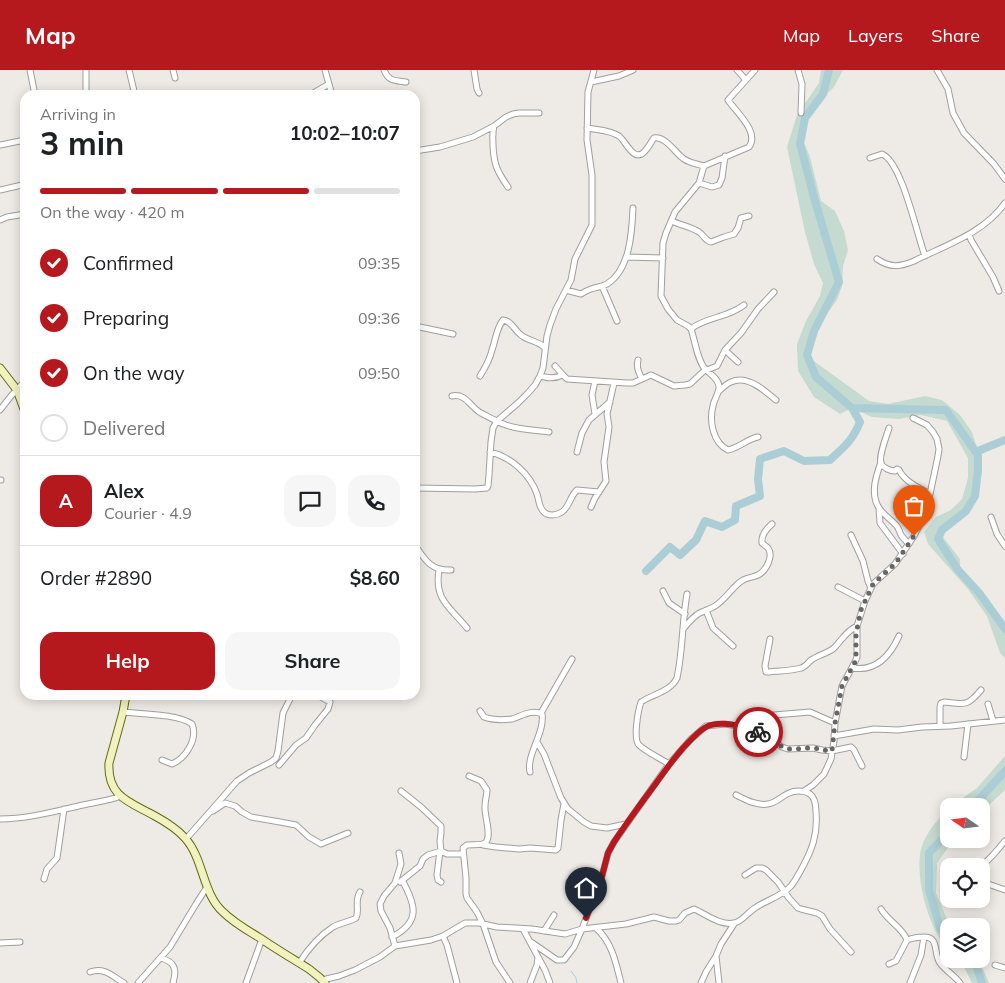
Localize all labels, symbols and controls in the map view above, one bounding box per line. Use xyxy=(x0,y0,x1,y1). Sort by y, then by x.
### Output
text: Map xyxy=(25,20,76,50)
text: Map xyxy=(783,24,820,47)
text: Layers xyxy=(848,24,903,47)
text: Share xyxy=(931,24,980,47)
text: Arriving in xyxy=(40,104,116,124)
text: 10:02–10:07 xyxy=(290,121,400,145)
text: 3 min xyxy=(40,123,124,163)
text: On the way · 420 m xyxy=(40,202,185,222)
icon: check xyxy=(40,249,68,277)
text: Confirmed xyxy=(83,251,174,275)
text: 09:35 xyxy=(358,253,400,273)
icon: check xyxy=(40,304,68,332)
text: Preparing xyxy=(83,306,169,330)
text: 09:36 xyxy=(358,308,400,328)
icon: check xyxy=(40,359,68,387)
text: On the way xyxy=(83,361,185,385)
text: 09:50 xyxy=(358,363,400,383)
text: Delivered xyxy=(83,416,165,440)
button: chat xyxy=(284,475,336,527)
button: phone xyxy=(348,475,400,527)
text: Alex xyxy=(104,479,144,503)
pin xyxy=(893,485,935,536)
text: A xyxy=(59,489,73,513)
icon: bag xyxy=(900,492,928,520)
text: Courier · 4.9 xyxy=(104,503,192,523)
text: Order #2890 xyxy=(40,566,152,590)
text: $8.60 xyxy=(350,566,400,590)
button: Help xyxy=(40,632,215,690)
button: Share xyxy=(225,632,400,690)
courier xyxy=(733,707,783,757)
icon: bike xyxy=(744,718,772,746)
north arrow xyxy=(940,798,990,848)
map controls xyxy=(940,798,990,968)
button: locate xyxy=(940,858,990,908)
pin xyxy=(565,867,607,918)
icon: home xyxy=(572,874,600,902)
button: layers xyxy=(940,918,990,968)

